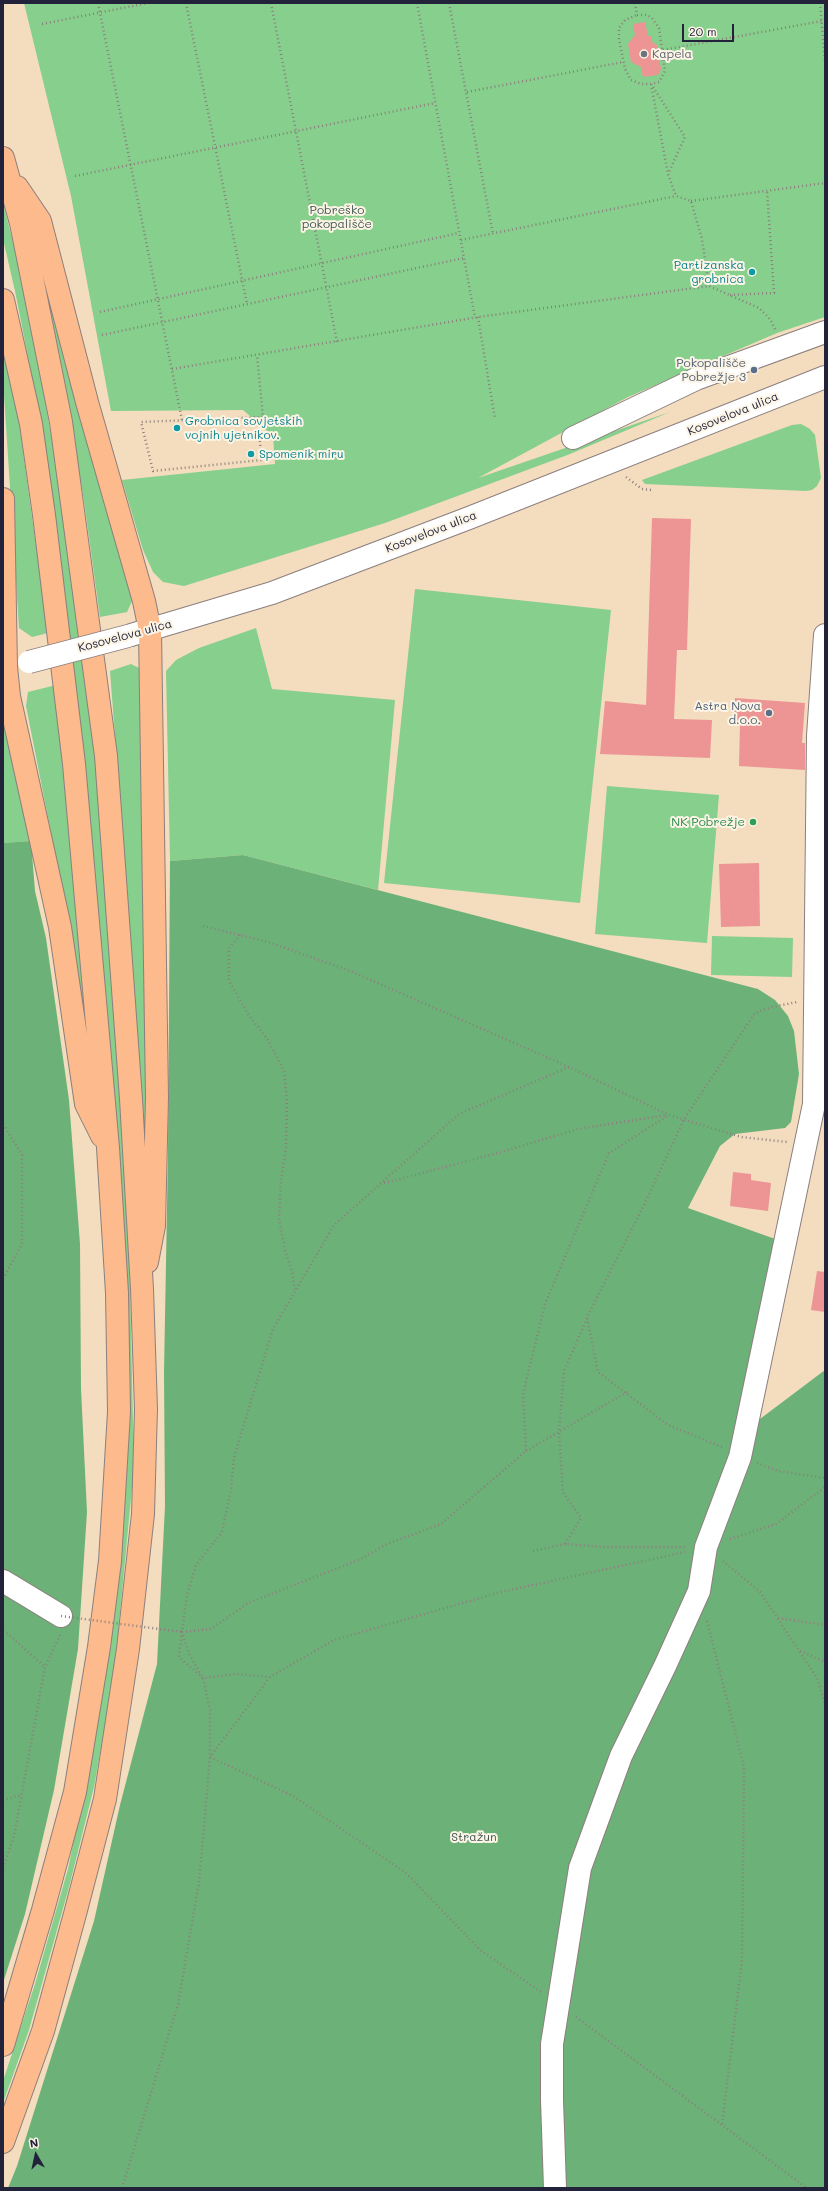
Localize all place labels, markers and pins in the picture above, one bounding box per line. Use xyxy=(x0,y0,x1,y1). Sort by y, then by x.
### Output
place label: Kapela xyxy=(652,47,692,61)
marker: Kapela xyxy=(639,49,649,59)
place label: Partizanska grobnica xyxy=(674,258,744,286)
marker: Partizanska grobnica xyxy=(747,267,757,277)
place label: Pokopališče Pobrežje 3 xyxy=(676,356,746,384)
marker: Pokopališče Pobrežje 3 xyxy=(749,365,759,375)
place label: Grobnica sovjetskih vojnih ujetnikov. xyxy=(185,414,302,442)
marker: Grobnica sovjetskih vojnih ujetnikov. xyxy=(172,423,182,433)
place label: Spomenik miru xyxy=(259,447,344,461)
marker: Spomenik miru xyxy=(246,449,256,459)
place label: Astra Nova d.o.o. xyxy=(694,699,761,727)
marker: Astra Nova d.o.o. xyxy=(764,708,774,718)
place label: NK Pobrežje xyxy=(671,815,745,829)
marker: NK Pobrežje xyxy=(748,817,758,827)

